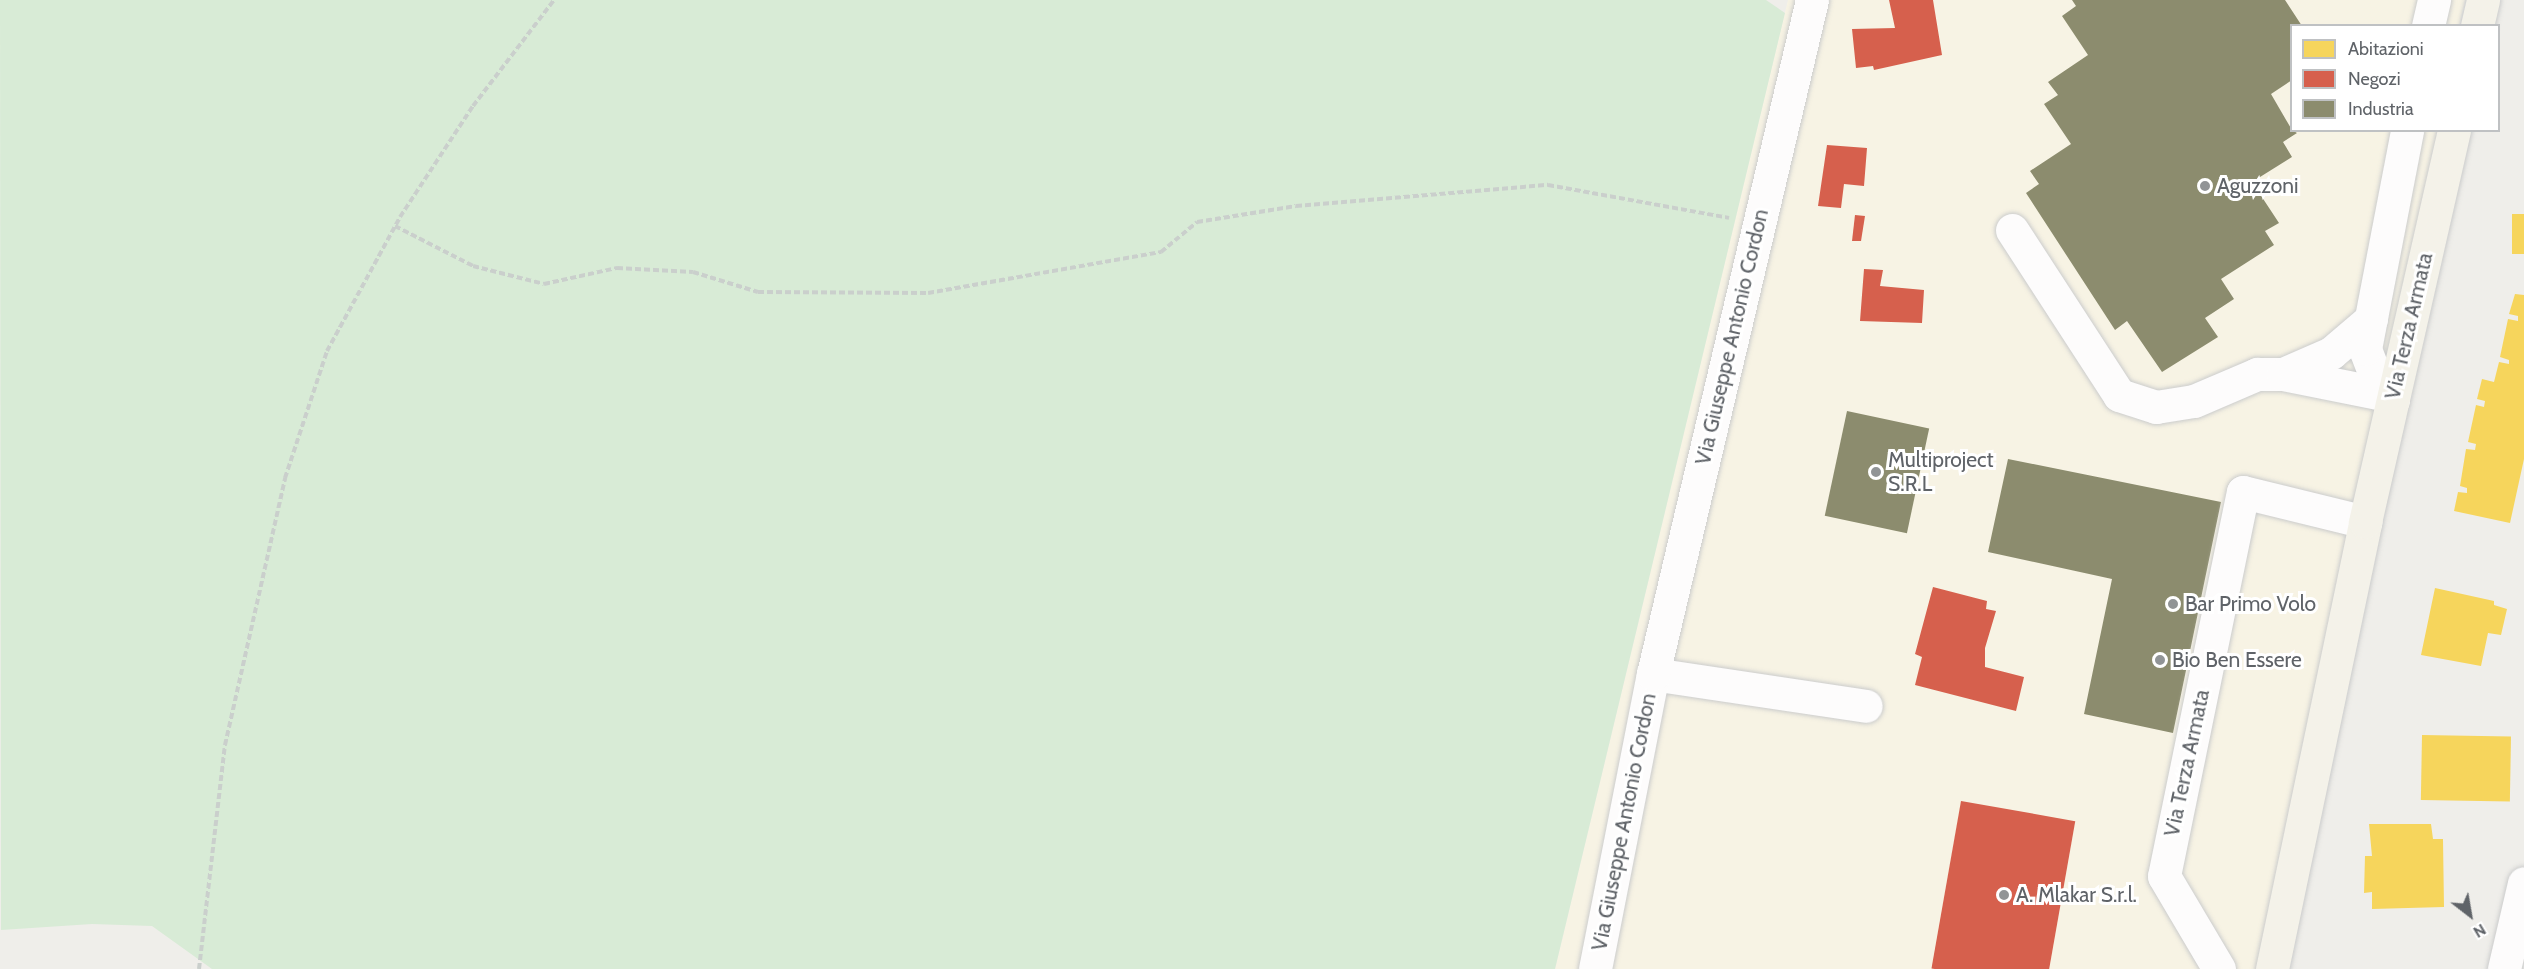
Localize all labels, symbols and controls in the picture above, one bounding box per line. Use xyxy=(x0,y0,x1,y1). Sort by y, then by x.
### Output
legend xyxy=(2290,24,2500,132)
text: Abitazioni xyxy=(2348,38,2424,60)
text: Negozi xyxy=(2348,68,2401,90)
text: Industria xyxy=(2348,98,2414,120)
place label: Aguzzoni xyxy=(2217,173,2299,199)
marker: Aguzzoni xyxy=(2198,179,2212,193)
street label: Via Giuseppe Antonio Cordon xyxy=(1690,207,1774,467)
street label: Via Terza Armata xyxy=(2380,250,2438,402)
place label: Multiproject S.R.L xyxy=(1888,447,1994,497)
marker: Multiproject S.R.L xyxy=(1869,465,1883,479)
place label: Bar Primo Volo xyxy=(2185,591,2316,617)
marker: Bar Primo Volo xyxy=(2166,597,2180,611)
place label: Bio Ben Essere xyxy=(2172,647,2302,673)
marker: Bio Ben Essere xyxy=(2153,653,2167,667)
street label: Via Terza Armata xyxy=(2159,687,2215,839)
street label: Via Giuseppe Antonio Cordon xyxy=(1587,691,1661,953)
place label: A. Mlakar S.r.l. xyxy=(2016,882,2137,908)
north arrow xyxy=(2440,885,2500,945)
marker: A. Mlakar S.r.l. xyxy=(1997,888,2011,902)
text: N xyxy=(2470,920,2489,942)

